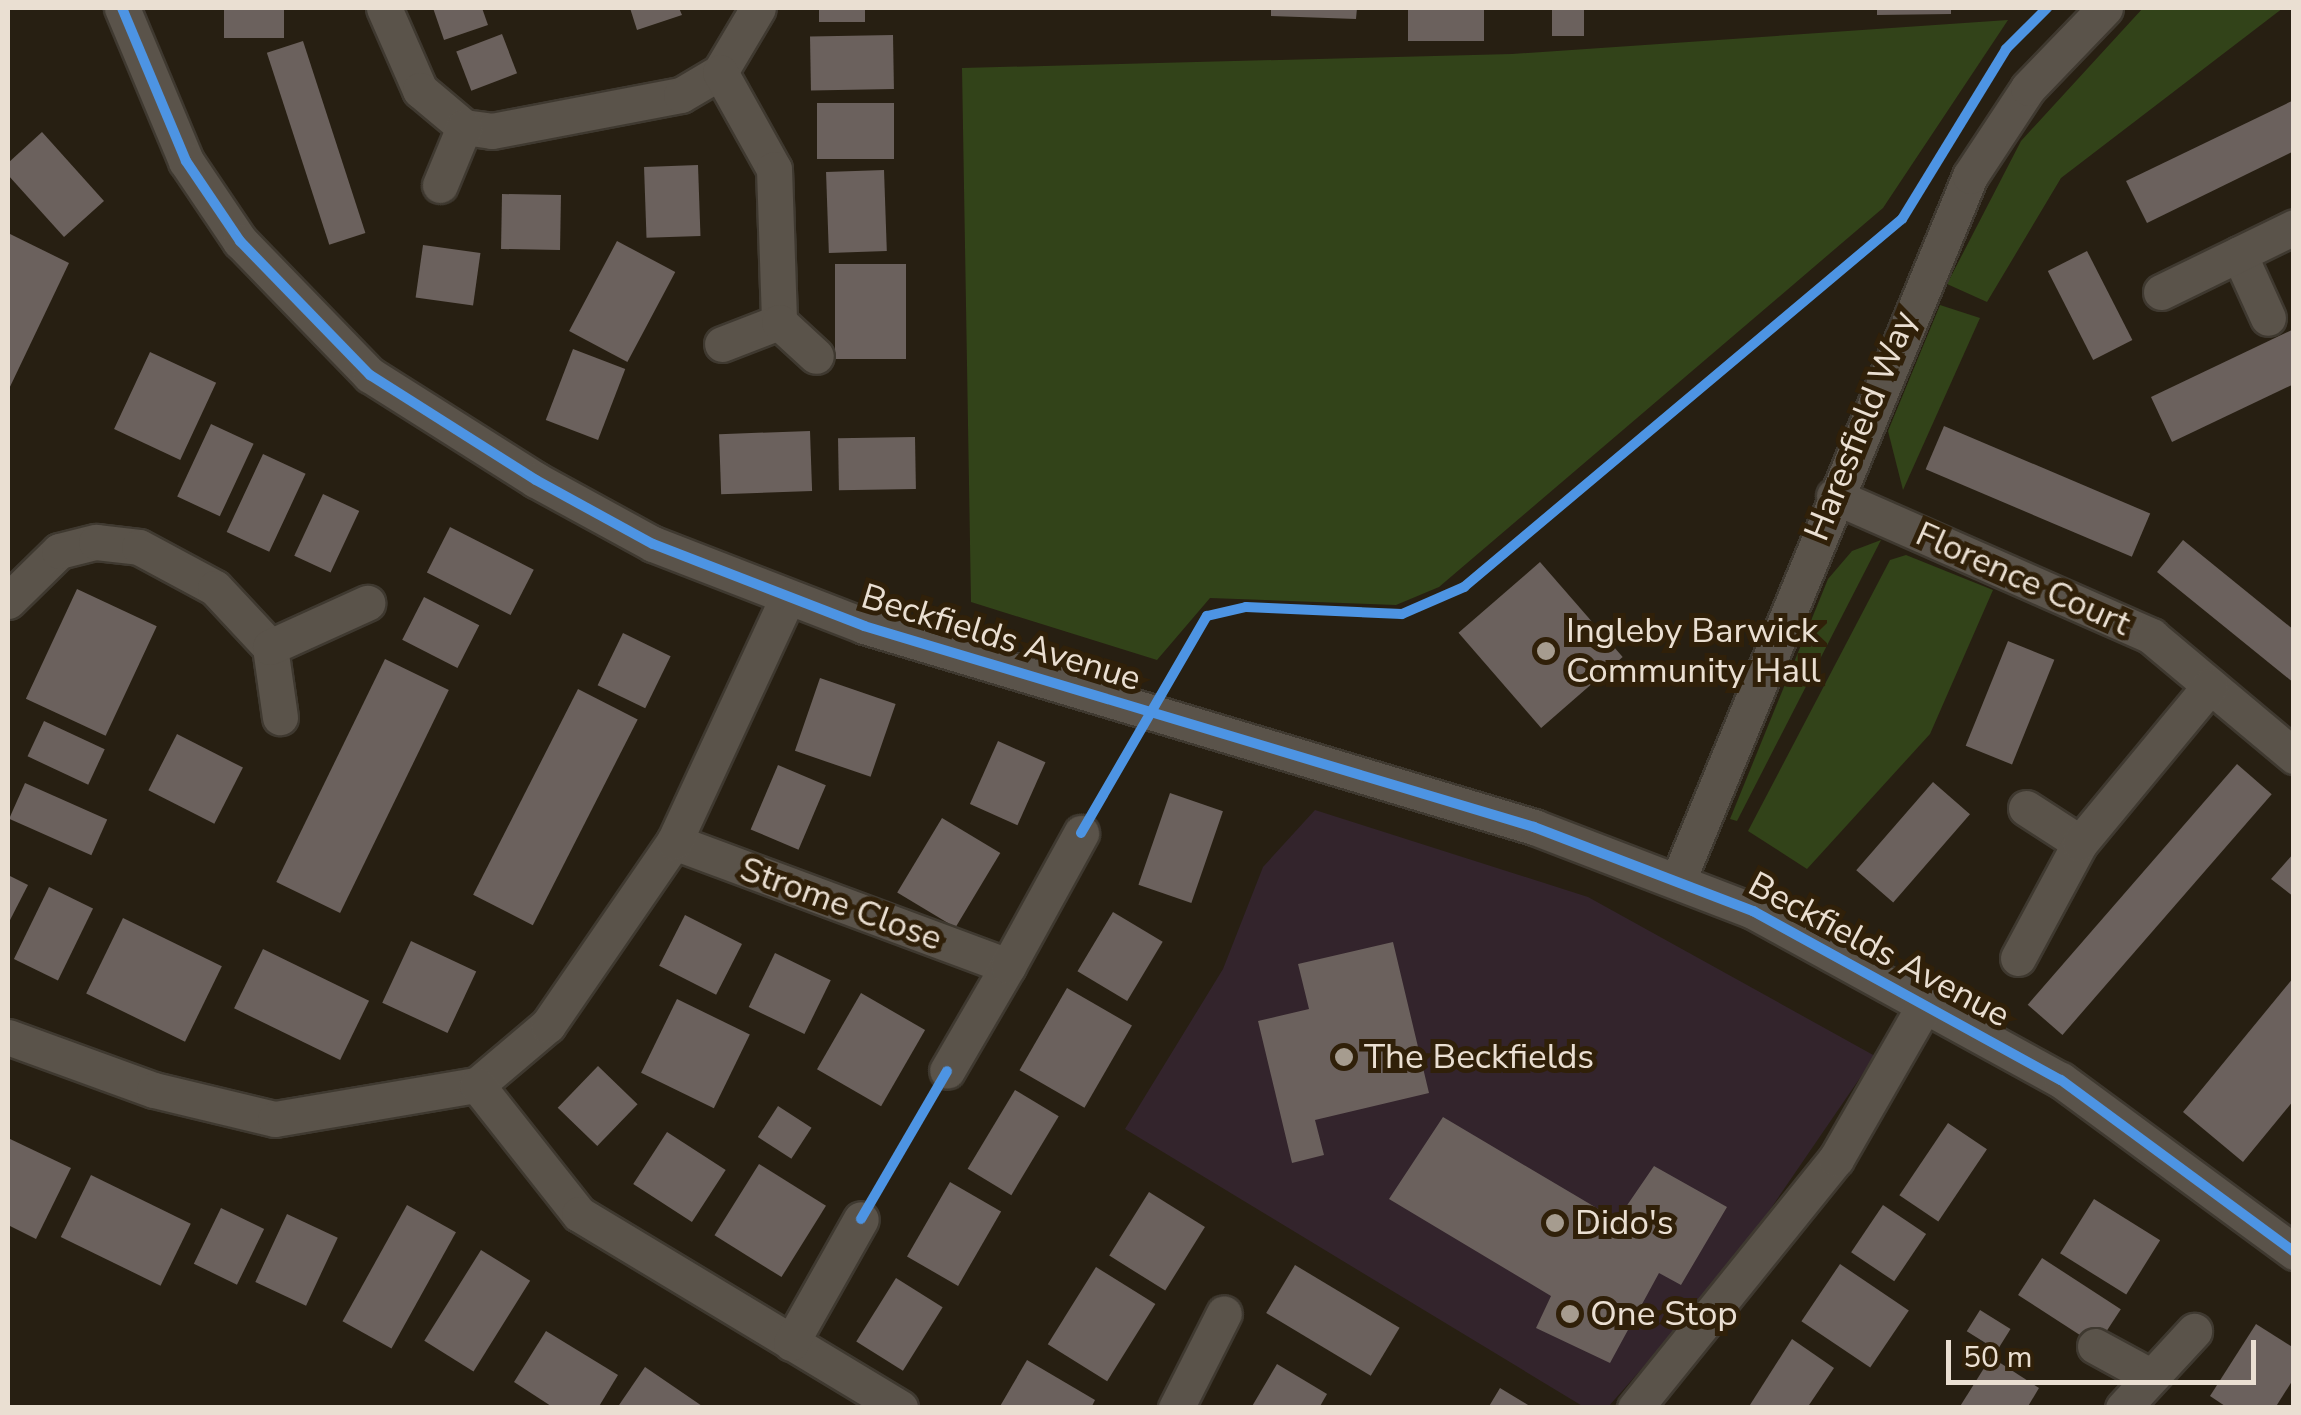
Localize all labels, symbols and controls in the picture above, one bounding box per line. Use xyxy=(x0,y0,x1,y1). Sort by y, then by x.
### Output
street label: Haresfield Way xyxy=(1796,305,1926,547)
street label: Florence Court xyxy=(1909,513,2137,645)
street label: Beckfields Avenue xyxy=(856,576,1146,700)
place label: Ingleby Barwick Community Hall xyxy=(1566,610,1821,692)
marker: Ingleby Barwick Community Hall xyxy=(1535,640,1557,662)
street label: Strome Close xyxy=(734,848,948,960)
street label: Beckfields Avenue xyxy=(1741,863,2017,1037)
place label: The Beckfields xyxy=(1364,1036,1594,1078)
marker: The Beckfields xyxy=(1333,1046,1355,1068)
place label: Dido's xyxy=(1575,1202,1674,1244)
marker: Dido's xyxy=(1544,1212,1566,1234)
place label: One Stop xyxy=(1590,1293,1738,1335)
marker: One Stop xyxy=(1559,1303,1581,1325)
scale bar xyxy=(1951,1320,2261,1382)
text: 50 m xyxy=(1963,1337,2032,1378)

